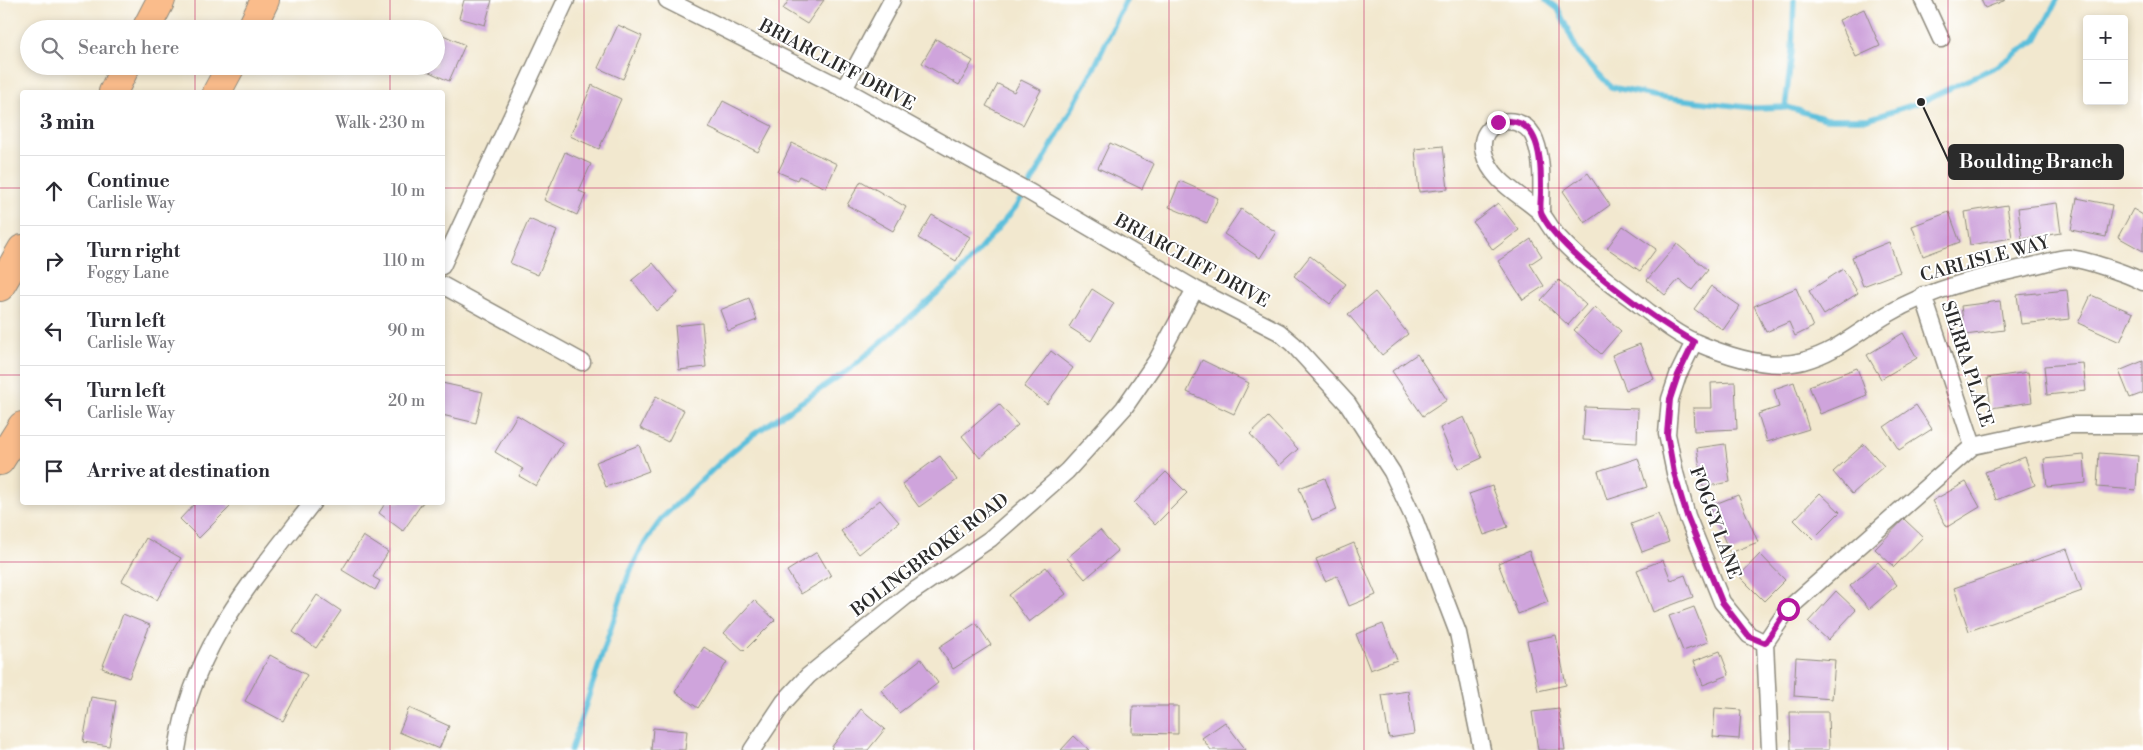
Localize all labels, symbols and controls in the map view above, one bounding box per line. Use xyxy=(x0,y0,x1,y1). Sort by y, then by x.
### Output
street label: BRIARCLIFF DRIVE xyxy=(754,14,919,116)
map controls xyxy=(2083,15,2128,105)
button: + xyxy=(2083,15,2128,60)
search box xyxy=(20,20,445,75)
icon: search xyxy=(38,34,66,62)
text: Search here xyxy=(78,36,179,60)
button: − xyxy=(2083,60,2128,105)
text: 3 min xyxy=(40,110,95,136)
route end xyxy=(1487,111,1510,134)
text: Walk · 230 m xyxy=(335,113,425,133)
callout: Boulding Branch xyxy=(1949,145,2123,179)
text: Boulding Branch xyxy=(1959,150,2113,174)
text: Continue xyxy=(87,169,170,193)
icon: ahead xyxy=(40,177,68,205)
text: 10 m xyxy=(391,181,425,201)
text: Carlisle Way xyxy=(87,193,175,213)
street label: BRIARCLIFF DRIVE xyxy=(1110,208,1273,313)
street label: CARLISLE WAY xyxy=(1918,230,2053,287)
text: Turn right xyxy=(87,239,180,263)
icon: right xyxy=(40,247,68,275)
text: 110 m xyxy=(383,251,425,271)
text: Foggy Lane xyxy=(87,263,169,283)
street label: SIERRA PLACE xyxy=(1936,298,1998,430)
text: Turn left xyxy=(87,309,166,333)
icon: left xyxy=(40,317,68,345)
text: 90 m xyxy=(387,321,425,341)
text: Carlisle Way xyxy=(87,333,175,353)
text: Turn left xyxy=(87,379,166,403)
icon: left xyxy=(40,387,68,415)
text: 20 m xyxy=(388,391,425,411)
text: Carlisle Way xyxy=(87,403,175,423)
icon: arrive xyxy=(40,457,68,485)
text: Arrive at destination xyxy=(87,459,270,483)
street label: FOGGY LANE xyxy=(1684,464,1746,582)
street label: BOLINGBROKE ROAD xyxy=(846,488,1013,622)
route start xyxy=(1777,598,1800,621)

